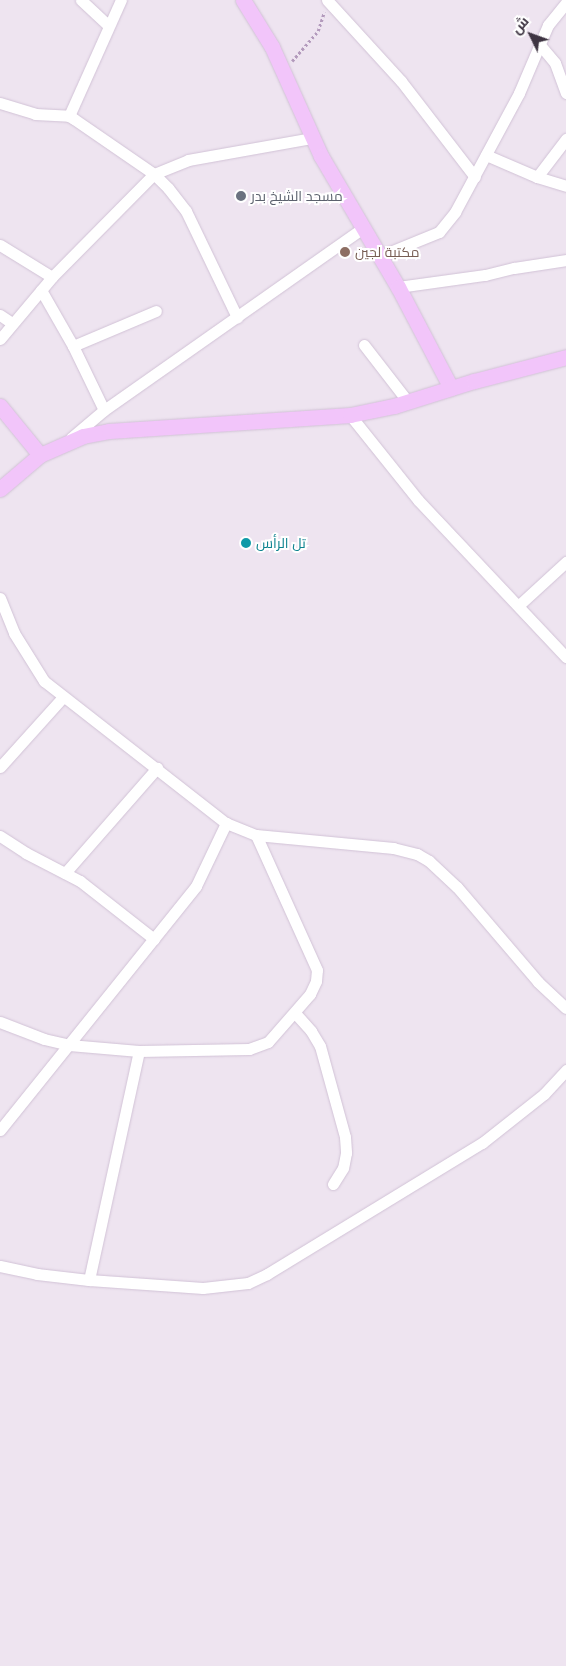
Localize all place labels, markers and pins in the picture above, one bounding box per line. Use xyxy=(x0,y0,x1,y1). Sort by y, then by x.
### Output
place label: مسجد الشيخ بدر xyxy=(251,188,343,204)
marker: مسجد الشيخ بدر xyxy=(235,190,247,202)
place label: مكتبة لجين xyxy=(355,244,419,260)
marker: مكتبة لجين xyxy=(339,246,351,258)
place label: تل الرأس xyxy=(256,535,306,551)
marker: تل الرأس xyxy=(240,537,252,549)

